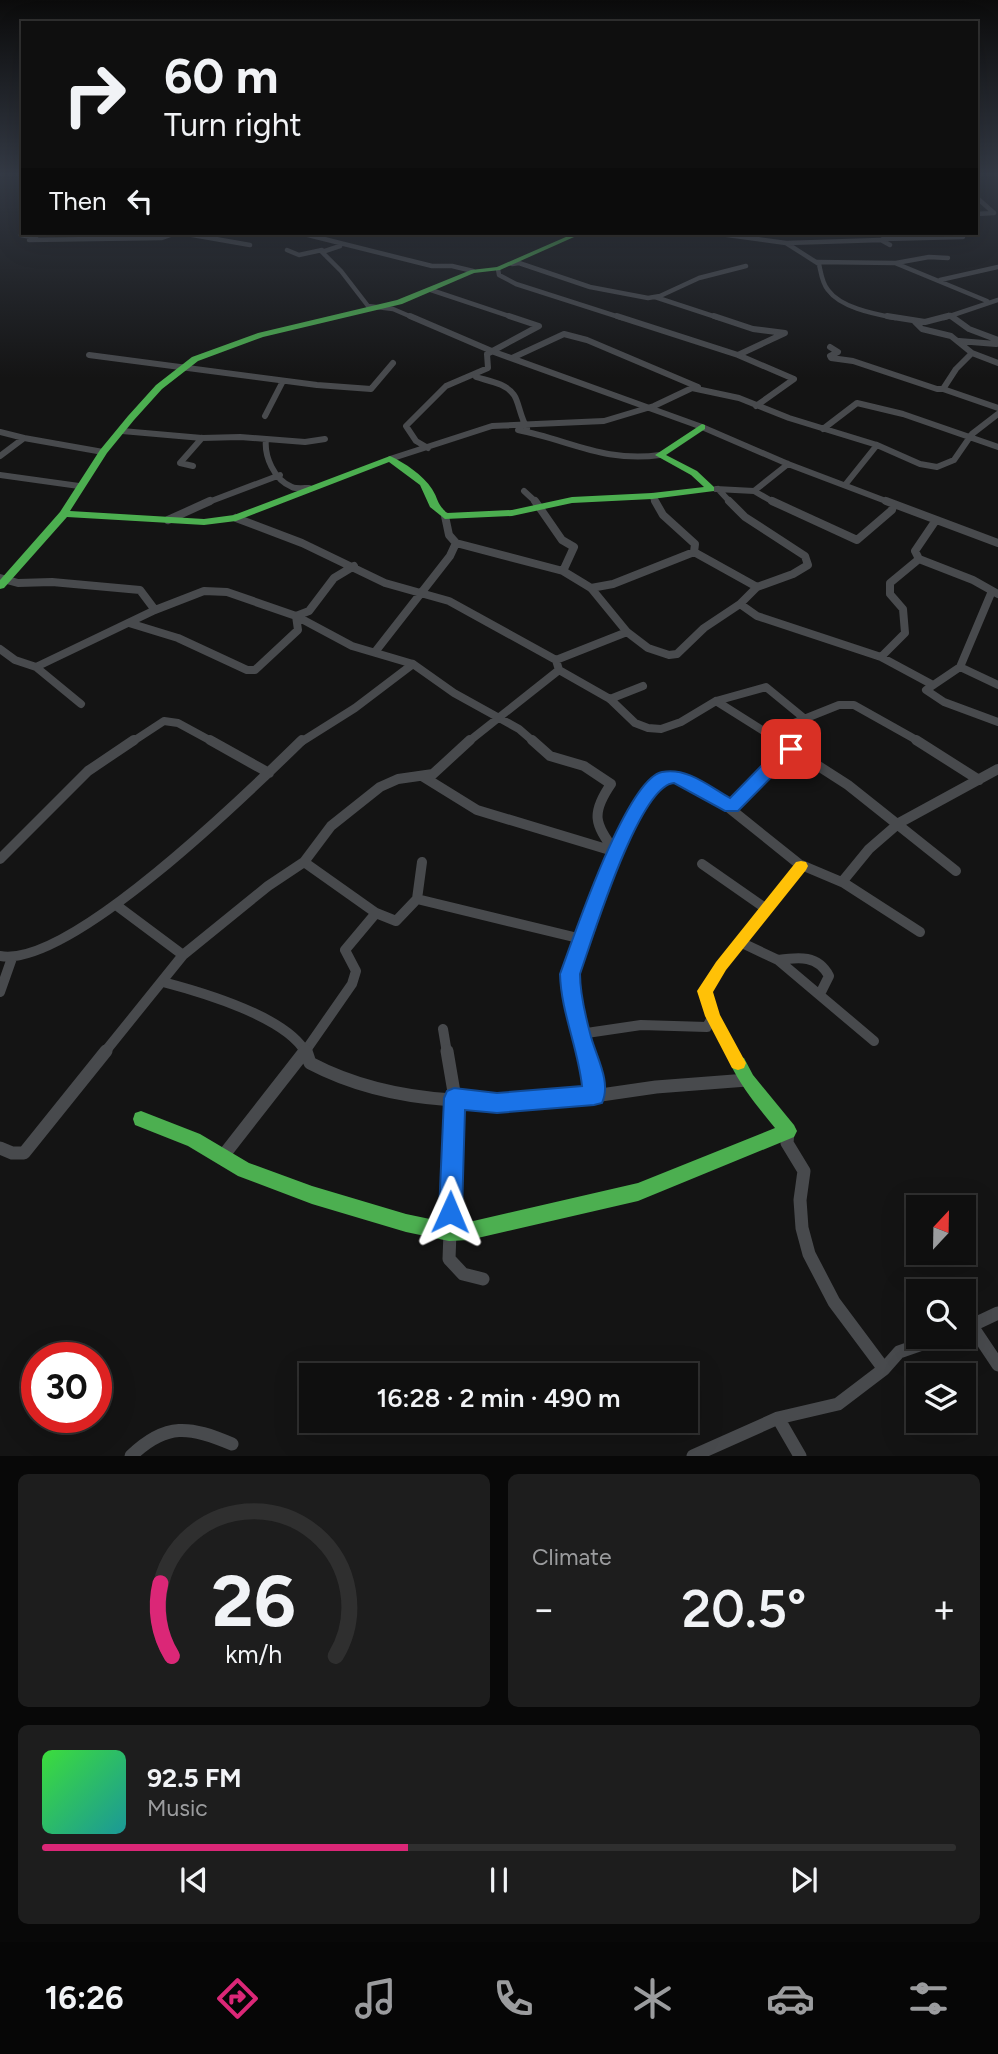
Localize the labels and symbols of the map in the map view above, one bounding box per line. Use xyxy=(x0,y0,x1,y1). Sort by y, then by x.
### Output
pin xyxy=(761,719,821,779)
position arrow xyxy=(413,1175,487,1249)
north arrow xyxy=(906,1195,976,1265)
speed limit sign: 30 xyxy=(21,1342,112,1433)

